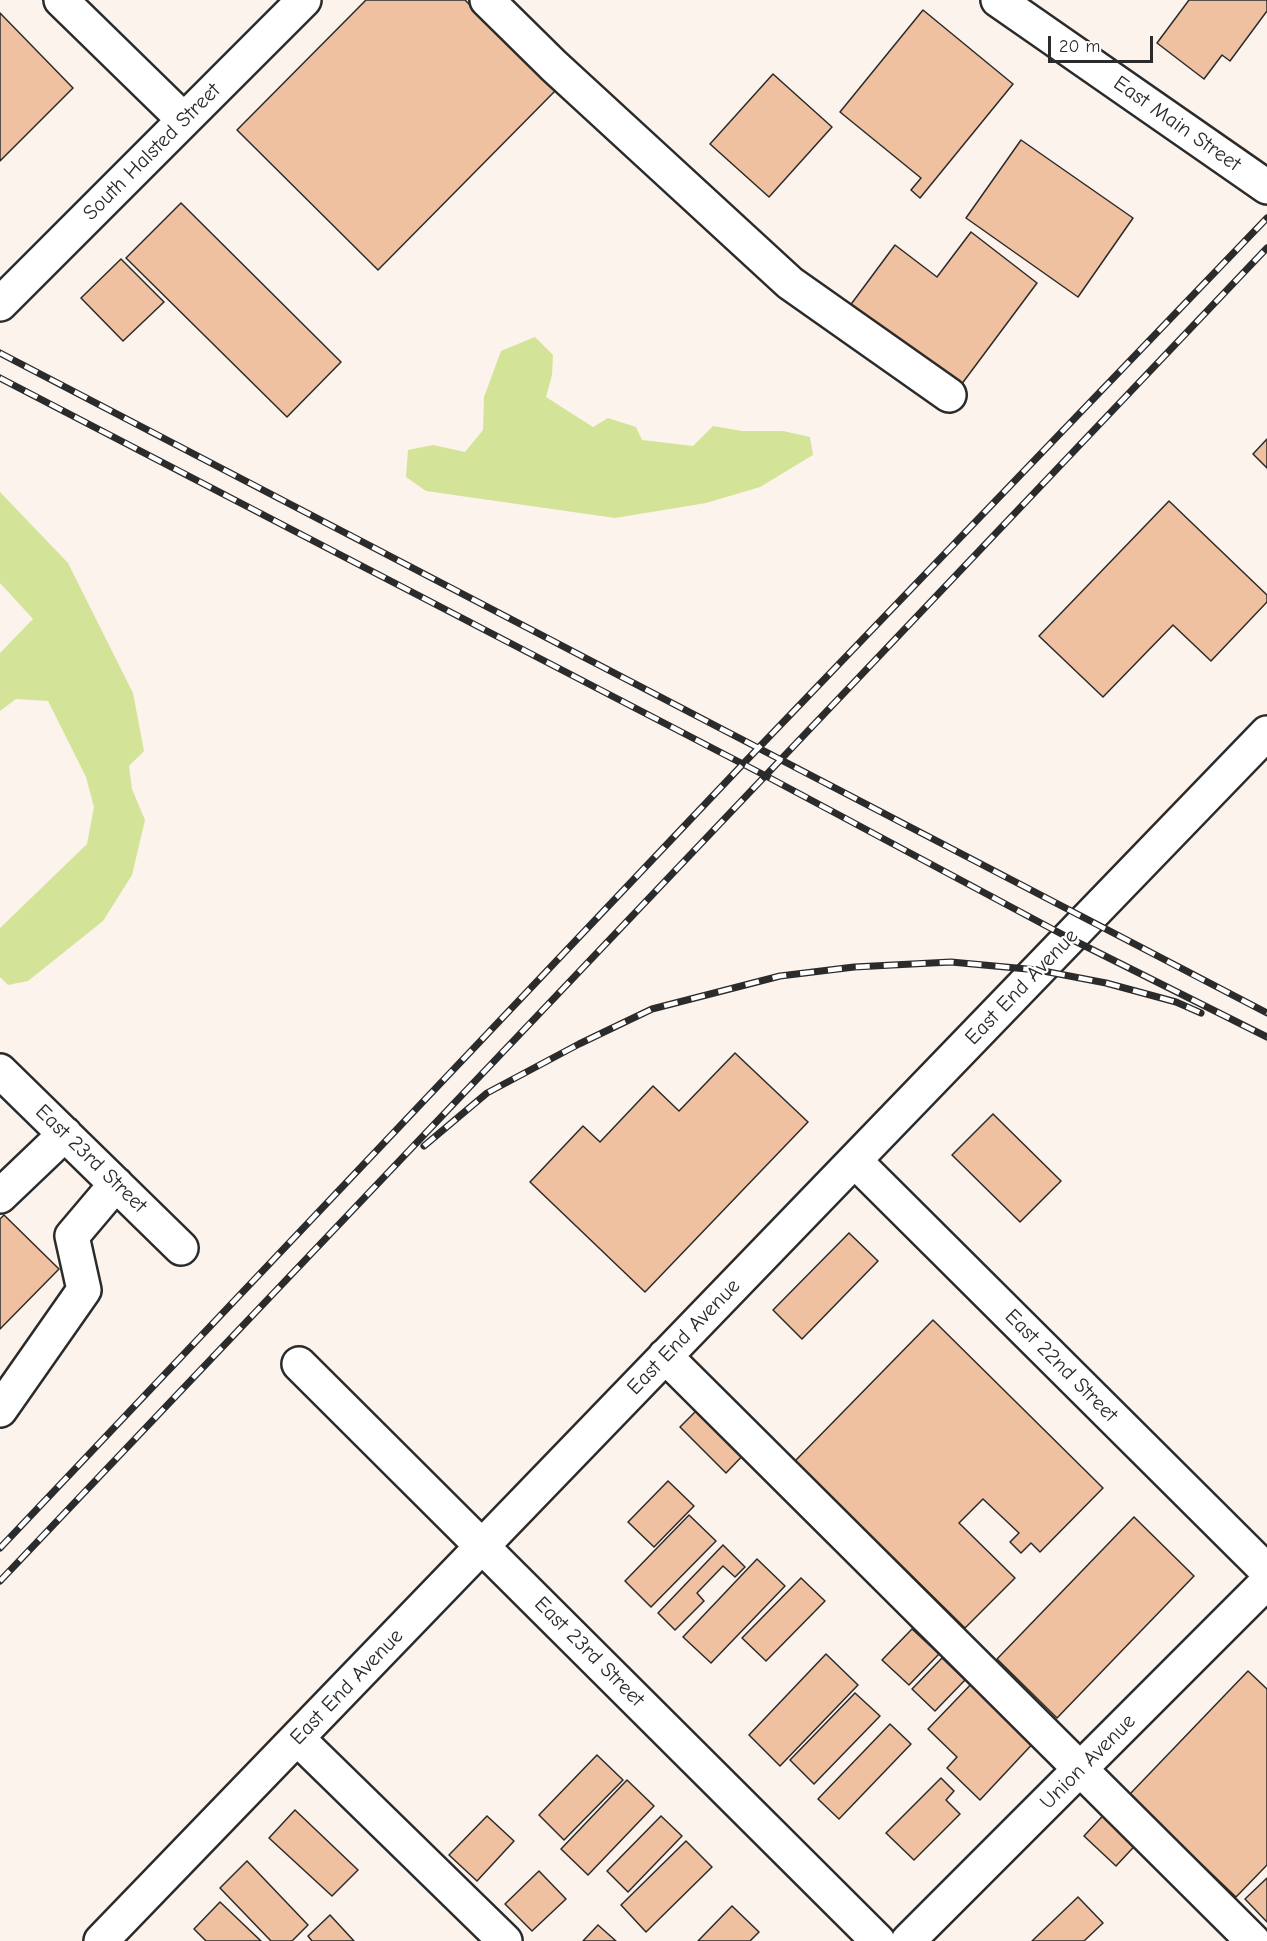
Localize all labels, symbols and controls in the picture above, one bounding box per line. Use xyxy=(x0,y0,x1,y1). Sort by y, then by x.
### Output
scale bar xyxy=(1051,24,1156,62)
text: 20 m xyxy=(1059,36,1100,57)
street label: East Main Street xyxy=(1108,71,1246,177)
street label: South Halsted Street xyxy=(78,78,226,226)
street label: East End Avenue xyxy=(960,924,1084,1050)
street label: East 23rd Street xyxy=(30,1099,152,1219)
street label: East End Avenue xyxy=(622,1274,746,1400)
street label: East 22nd Street xyxy=(999,1304,1123,1428)
street label: East 23rd Street xyxy=(529,1592,649,1712)
street label: East End Avenue xyxy=(285,1624,409,1750)
street label: Union Avenue xyxy=(1035,1709,1141,1815)

